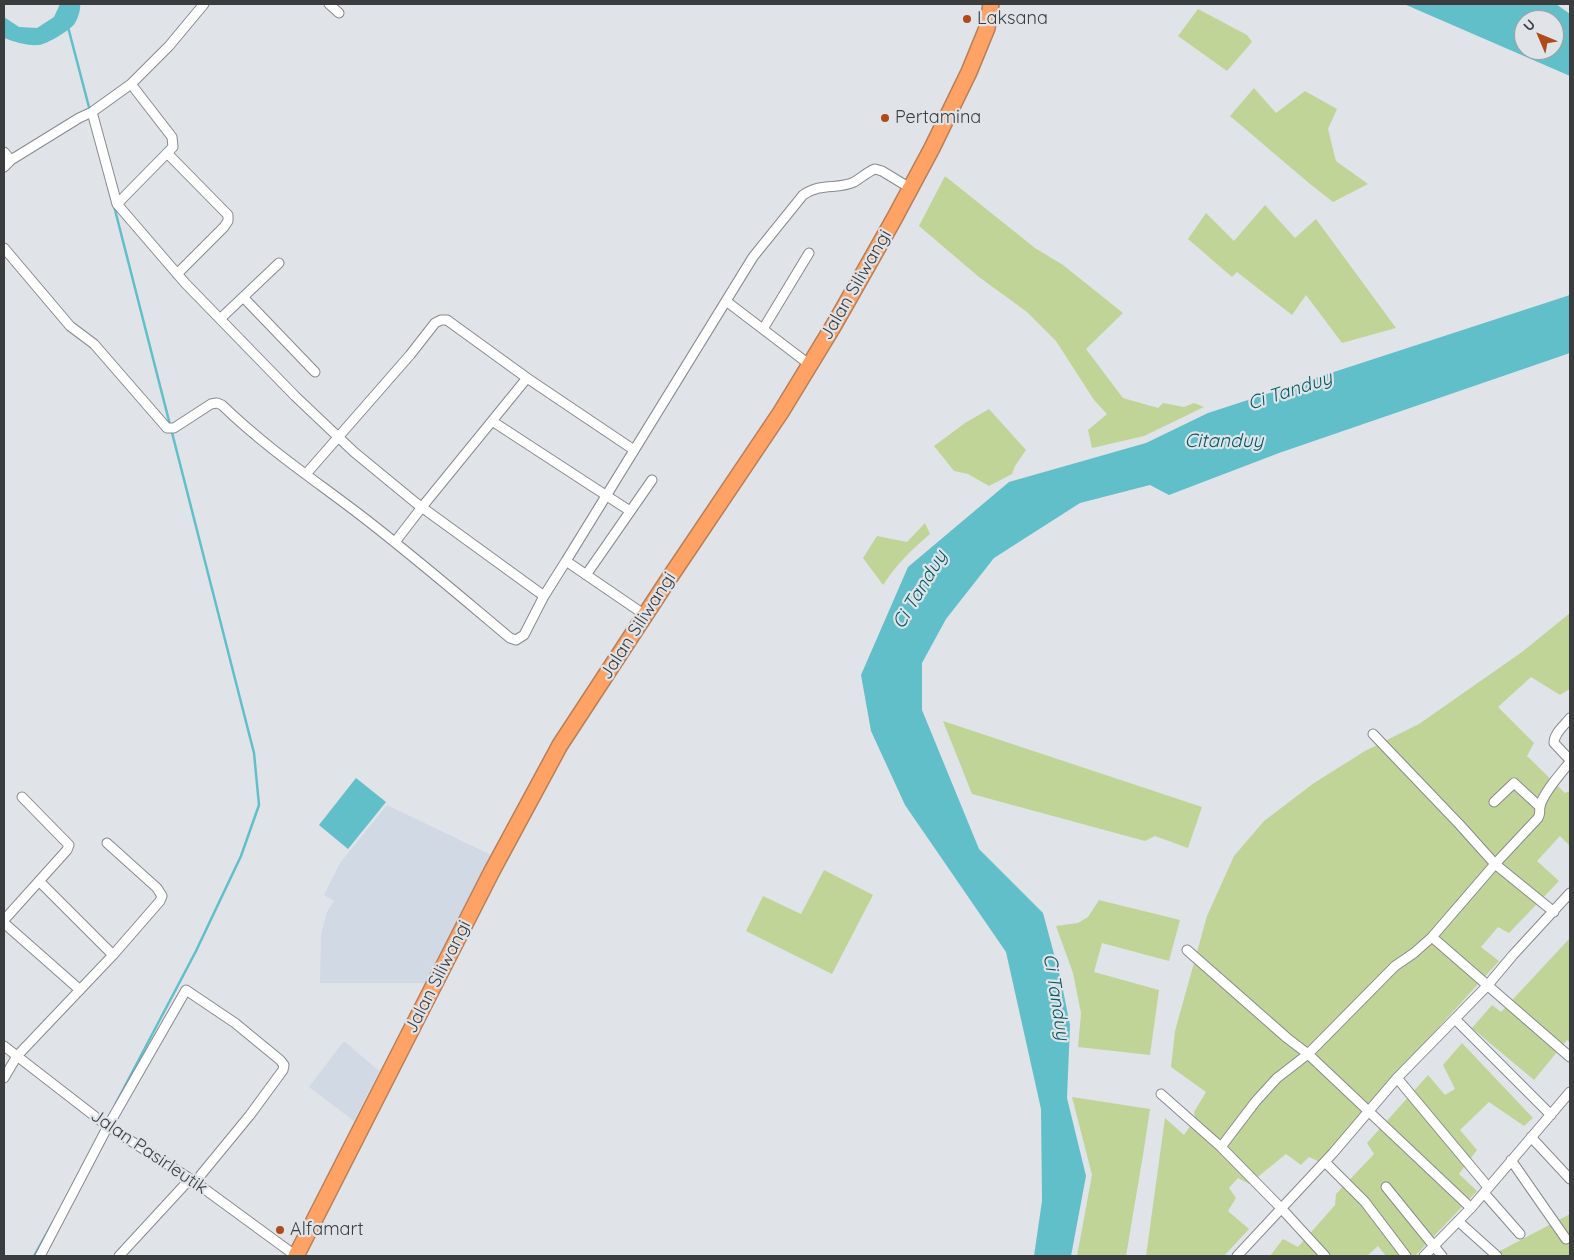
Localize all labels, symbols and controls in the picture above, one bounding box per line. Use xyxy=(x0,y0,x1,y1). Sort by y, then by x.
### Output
place label: Laksana xyxy=(977,8,1048,30)
north arrow xyxy=(1514,10,1564,60)
marker: Laksana xyxy=(961,13,973,25)
text: U xyxy=(1519,15,1539,35)
place label: Pertamina xyxy=(895,107,981,129)
marker: Pertamina xyxy=(879,112,891,124)
street label: Jalan Siliwangi xyxy=(816,226,896,344)
water label: Ci Tanduy xyxy=(1245,367,1335,415)
water label: Citanduy xyxy=(1185,430,1263,452)
water label: Ci Tanduy xyxy=(888,547,952,633)
street label: Jalan Siliwangi xyxy=(595,568,681,684)
street label: Jalan Siliwangi xyxy=(400,917,476,1037)
water label: Ci Tanduy xyxy=(1038,952,1074,1042)
street label: Jalan Pasirleutik xyxy=(86,1105,212,1199)
place label: Alfamart xyxy=(290,1219,364,1241)
marker: Alfamart xyxy=(274,1224,286,1236)

